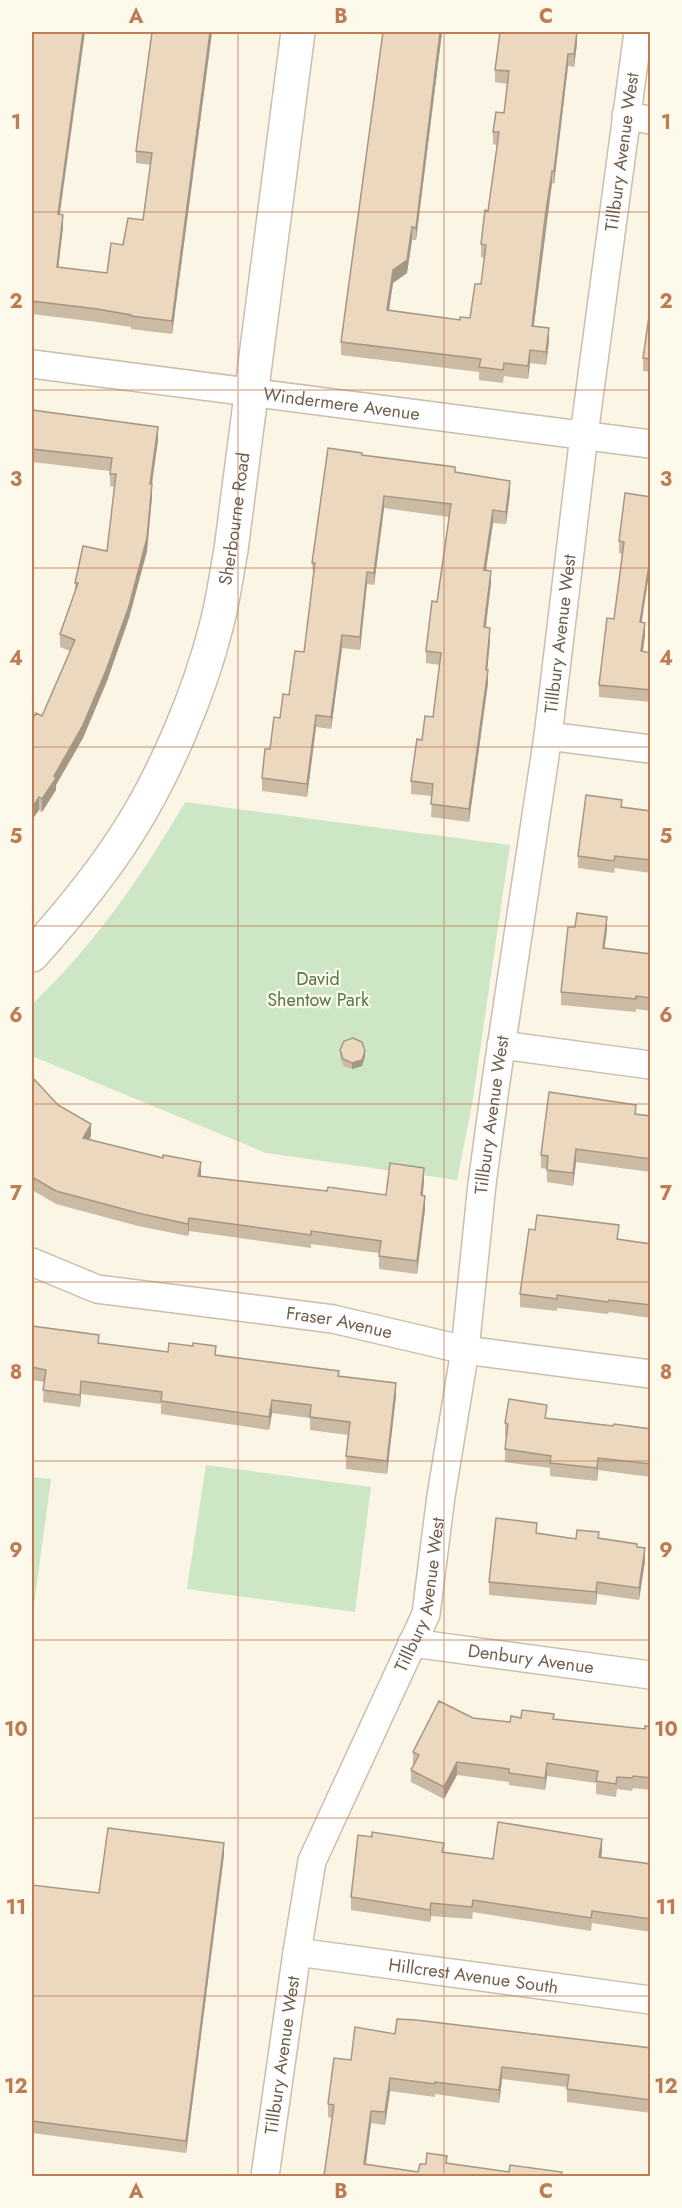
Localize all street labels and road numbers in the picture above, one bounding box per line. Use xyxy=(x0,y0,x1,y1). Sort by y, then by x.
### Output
street label: Tillbury Avenue West xyxy=(598,70,646,233)
street label: Windermere Avenue xyxy=(262,381,421,427)
street label: Sherbourne Road xyxy=(212,451,256,587)
street label: Tillbury Avenue West xyxy=(538,552,583,715)
street label: Tillbury Avenue West xyxy=(468,1033,516,1196)
street label: Fraser Avenue xyxy=(285,1300,395,1346)
street label: Tillbury Avenue West xyxy=(388,1515,451,1676)
street label: Denbury Avenue xyxy=(466,1638,596,1680)
street label: Hillcrest Avenue South xyxy=(387,1952,560,2000)
street label: Tillbury Avenue West xyxy=(258,1974,307,2136)

